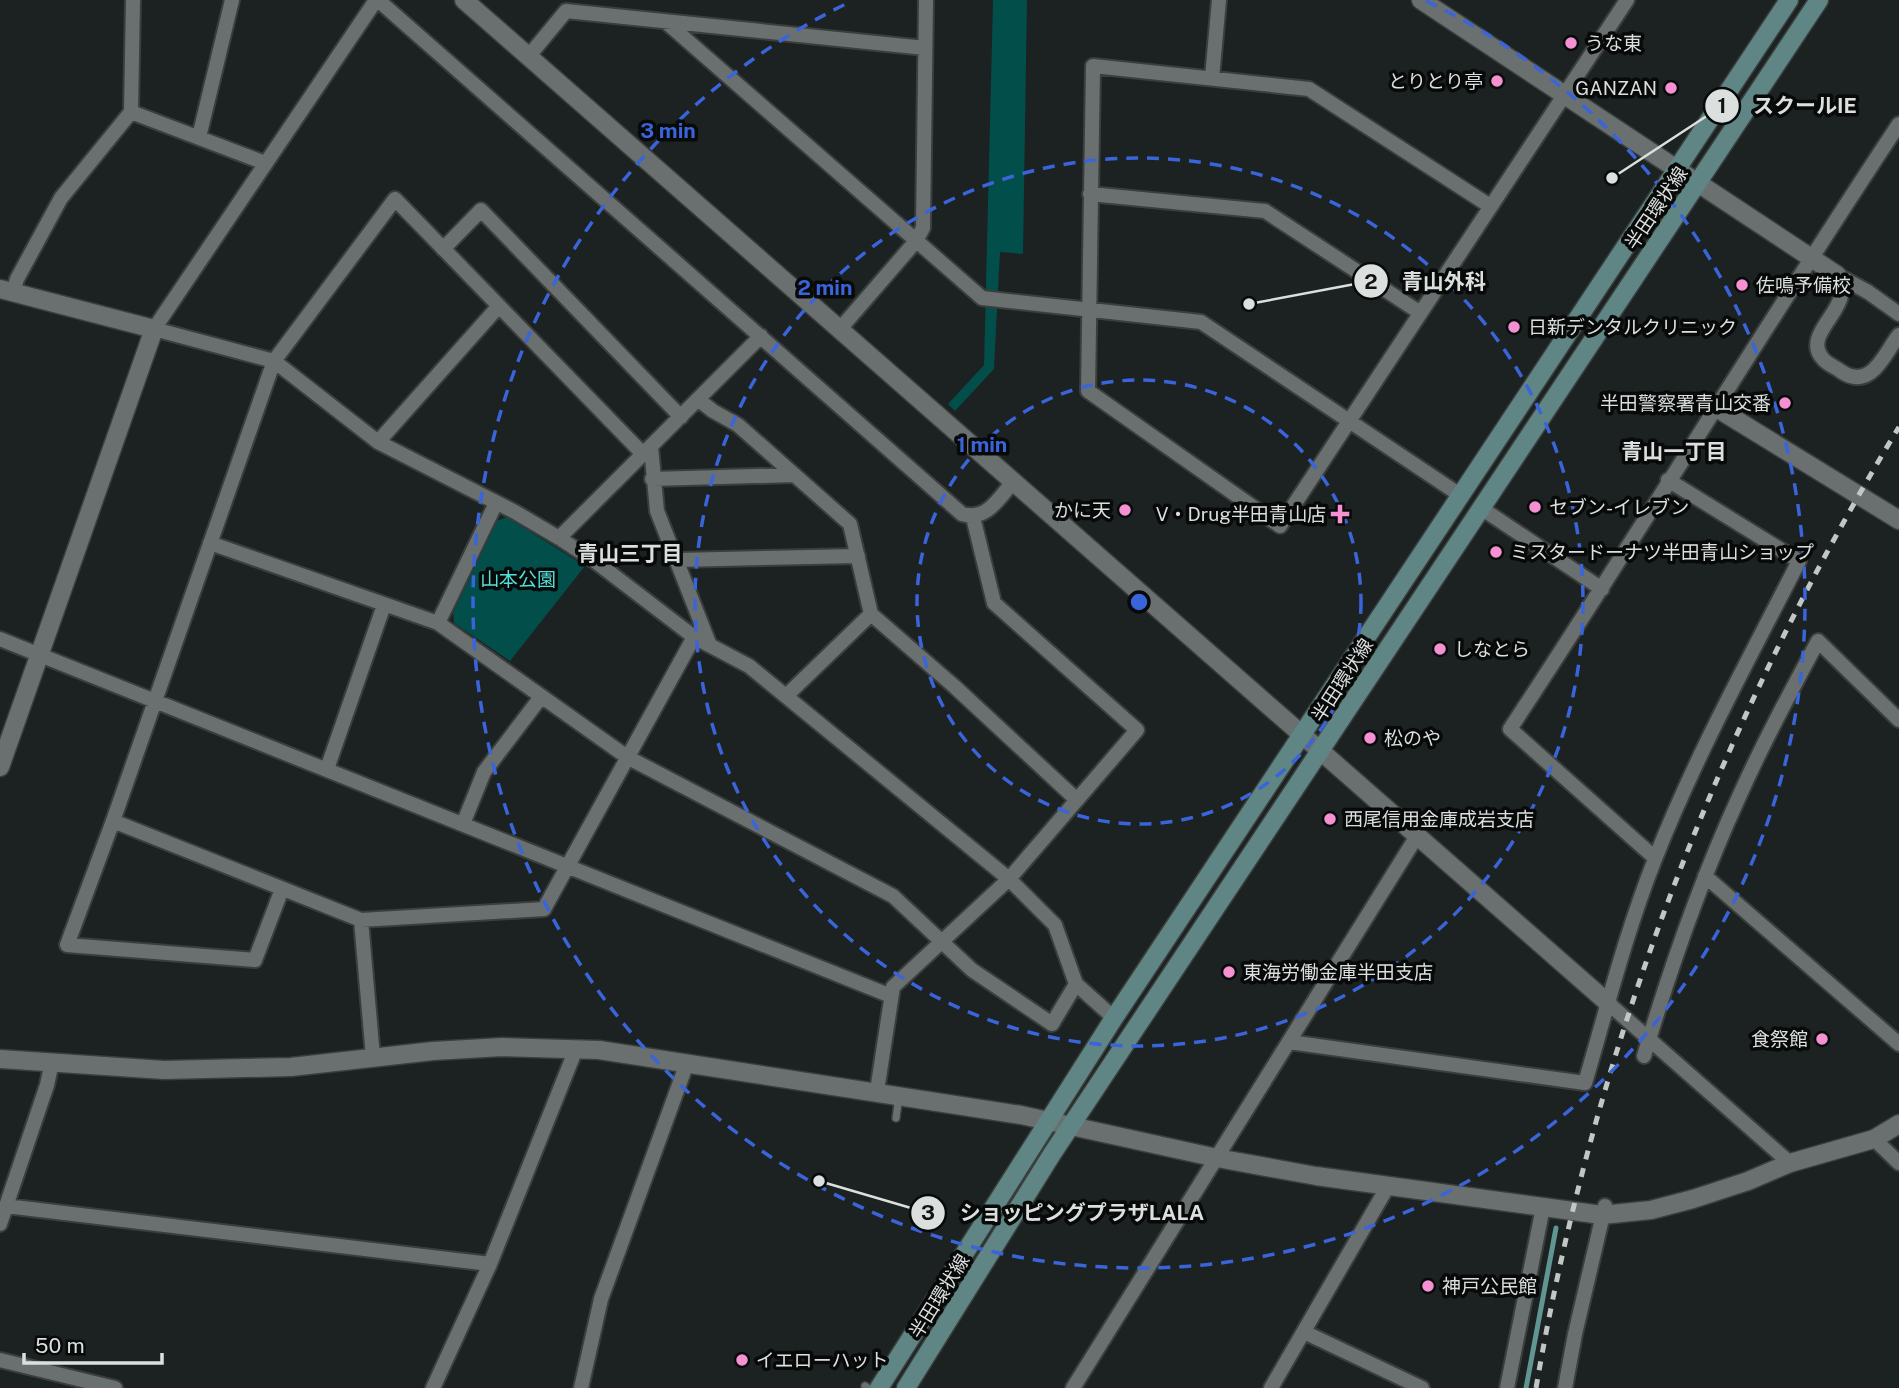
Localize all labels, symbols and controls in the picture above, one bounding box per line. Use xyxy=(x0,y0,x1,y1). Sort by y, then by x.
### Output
place label: うな東 xyxy=(1585,32,1642,54)
marker: うな東 xyxy=(1563,35,1579,51)
place label: とりとり亭 xyxy=(1388,70,1483,92)
marker: とりとり亭 xyxy=(1489,73,1505,89)
place label: GANZAN xyxy=(1575,77,1657,99)
marker: GANZAN xyxy=(1663,80,1679,96)
callout: スクールIE xyxy=(1704,85,1871,127)
text: 1 xyxy=(1718,93,1727,118)
text: スクールIE xyxy=(1753,93,1857,118)
text: 3 min xyxy=(640,118,696,143)
street label: 半田環状線 xyxy=(1620,162,1692,254)
callout: 青山外科 xyxy=(1353,260,1500,302)
text: 2 xyxy=(1364,269,1378,294)
text: 青山外科 xyxy=(1402,269,1486,294)
place label: 佐鳴予備校 xyxy=(1756,274,1851,296)
text: 2 min xyxy=(797,275,853,300)
marker: 佐鳴予備校 xyxy=(1734,277,1750,293)
place label: 日新デンタルクリニック xyxy=(1528,316,1737,338)
marker: 日新デンタルクリニック xyxy=(1506,319,1522,335)
place label: 半田警察署青山交番 xyxy=(1600,392,1771,414)
marker: 半田警察署青山交番 xyxy=(1777,395,1793,411)
text: 1 min xyxy=(957,432,1007,457)
district label: 青山一丁目 xyxy=(1622,439,1727,464)
place label: セブン-イレブン xyxy=(1549,496,1689,518)
place label: かに天 xyxy=(1054,499,1111,521)
marker: セブン-イレブン xyxy=(1527,499,1543,515)
marker: かに天 xyxy=(1117,502,1133,518)
place label: V・Drug半田青山店 xyxy=(1156,503,1326,525)
marker: V・Drug半田青山店 xyxy=(1332,506,1348,522)
district label: 青山三丁目 xyxy=(578,541,683,566)
place label: ミスタードーナツ半田青山ショップ xyxy=(1510,541,1814,563)
marker: ミスタードーナツ半田青山ショップ xyxy=(1488,544,1504,560)
park label: 山本公園 xyxy=(480,568,556,590)
centre of rings xyxy=(1127,590,1151,614)
street label: 半田環状線 xyxy=(1307,634,1377,726)
place label: しなとら xyxy=(1454,638,1530,660)
marker: しなとら xyxy=(1432,641,1448,657)
place label: 松のや xyxy=(1384,727,1441,749)
marker: 松のや xyxy=(1362,730,1378,746)
place label: 西尾信用金庫成岩支店 xyxy=(1344,808,1534,830)
marker: 西尾信用金庫成岩支店 xyxy=(1322,811,1338,827)
place label: 東海労働金庫半田支店 xyxy=(1243,961,1433,983)
marker: 東海労働金庫半田支店 xyxy=(1221,964,1237,980)
place label: 食祭館 xyxy=(1751,1028,1808,1050)
marker: 食祭館 xyxy=(1814,1031,1830,1047)
callout: ショッピングプラザLALA xyxy=(911,1192,1218,1234)
text: 3 xyxy=(921,1200,935,1225)
text: ショッピングプラザLALA xyxy=(960,1200,1204,1225)
street label: 半田環状線 xyxy=(904,1250,974,1342)
place label: 神戸公民館 xyxy=(1442,1275,1537,1297)
marker: 神戸公民館 xyxy=(1420,1278,1436,1294)
scale bar xyxy=(24,1322,163,1366)
text: 50 m xyxy=(35,1333,85,1358)
place label: イエローハット xyxy=(756,1349,888,1371)
marker: イエローハット xyxy=(734,1352,750,1368)

